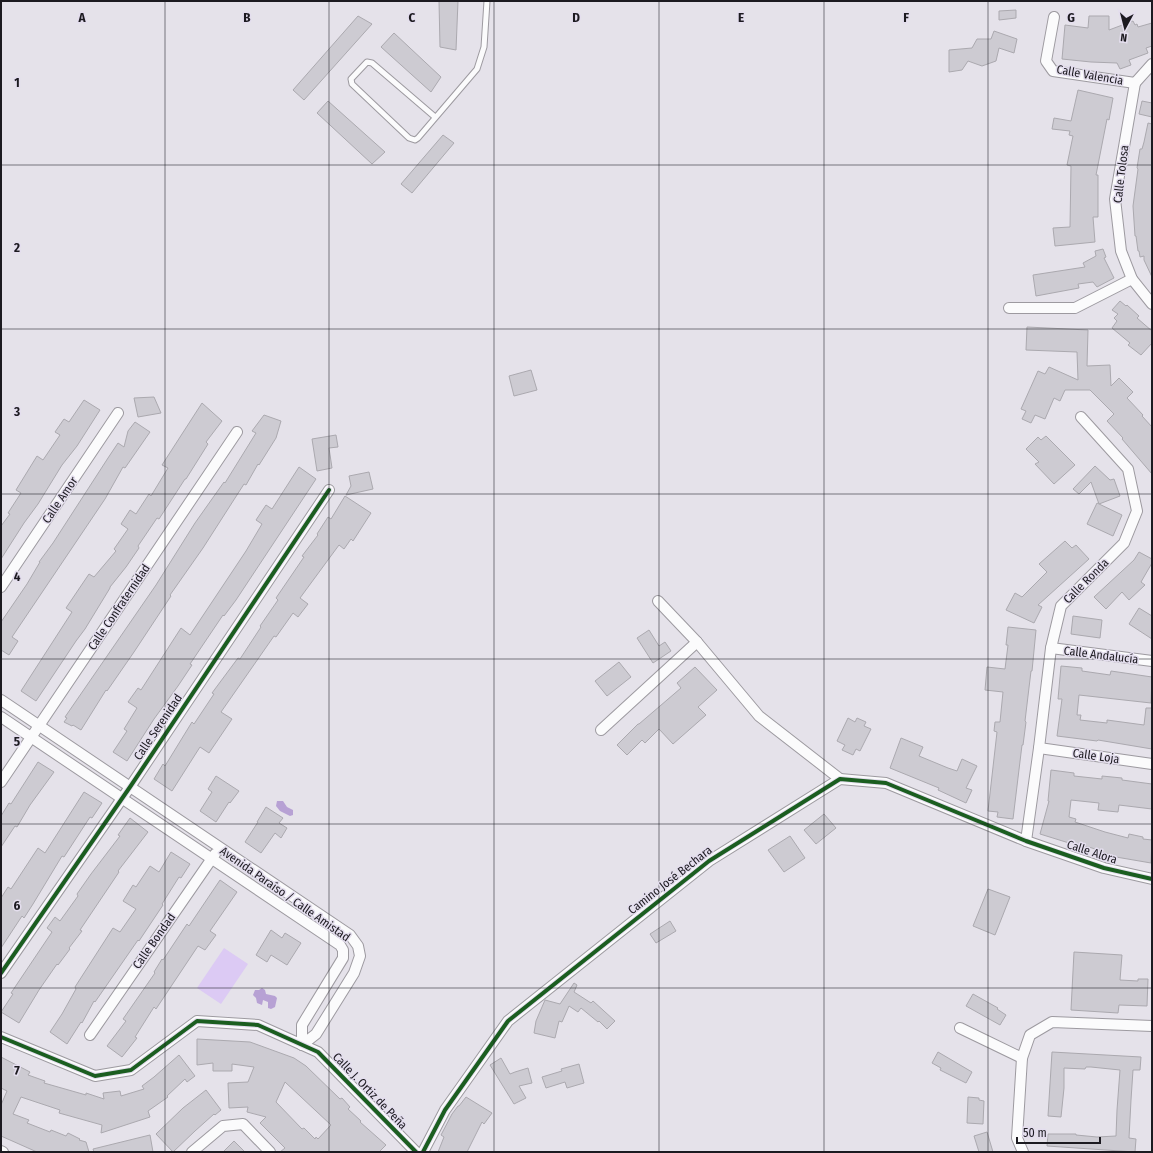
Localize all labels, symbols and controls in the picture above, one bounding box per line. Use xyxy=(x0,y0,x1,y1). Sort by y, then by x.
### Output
north arrow xyxy=(1105,8,1145,48)
text: A xyxy=(77,10,86,25)
text: B xyxy=(243,10,251,25)
text: C xyxy=(409,10,416,25)
text: D xyxy=(572,10,580,25)
text: E xyxy=(738,10,744,25)
text: F xyxy=(903,10,909,25)
text: G xyxy=(1067,10,1075,25)
text: N xyxy=(1120,31,1128,44)
street label: Calle Valencia xyxy=(1056,62,1125,88)
text: 1 xyxy=(14,75,20,90)
street label: Calle Tolosa xyxy=(1110,144,1132,204)
text: 2 xyxy=(13,240,20,255)
text: 3 xyxy=(13,404,20,419)
street label: Calle Amor xyxy=(39,474,81,526)
street label: Calle Ronda xyxy=(1061,555,1112,606)
street label: Calle Confraternidad xyxy=(85,561,153,653)
text: 4 xyxy=(14,569,21,584)
street label: Calle Andalucía xyxy=(1063,643,1139,667)
street label: Calle Serenidad xyxy=(131,691,185,763)
text: 5 xyxy=(14,734,20,749)
street label: Calle Loja xyxy=(1072,746,1120,766)
street label: Calle Alora xyxy=(1065,837,1119,867)
street label: Camino José Bechara xyxy=(625,843,715,917)
street label: Avenida Paraíso / Calle Amistad xyxy=(217,844,353,944)
text: 6 xyxy=(14,898,21,913)
street label: Calle Bondad xyxy=(130,910,178,972)
street label: Calle J. Ortiz de Peña xyxy=(330,1050,410,1132)
text: 7 xyxy=(14,1063,20,1078)
scale bar xyxy=(1017,1119,1100,1145)
text: 50 m xyxy=(1023,1126,1047,1140)

